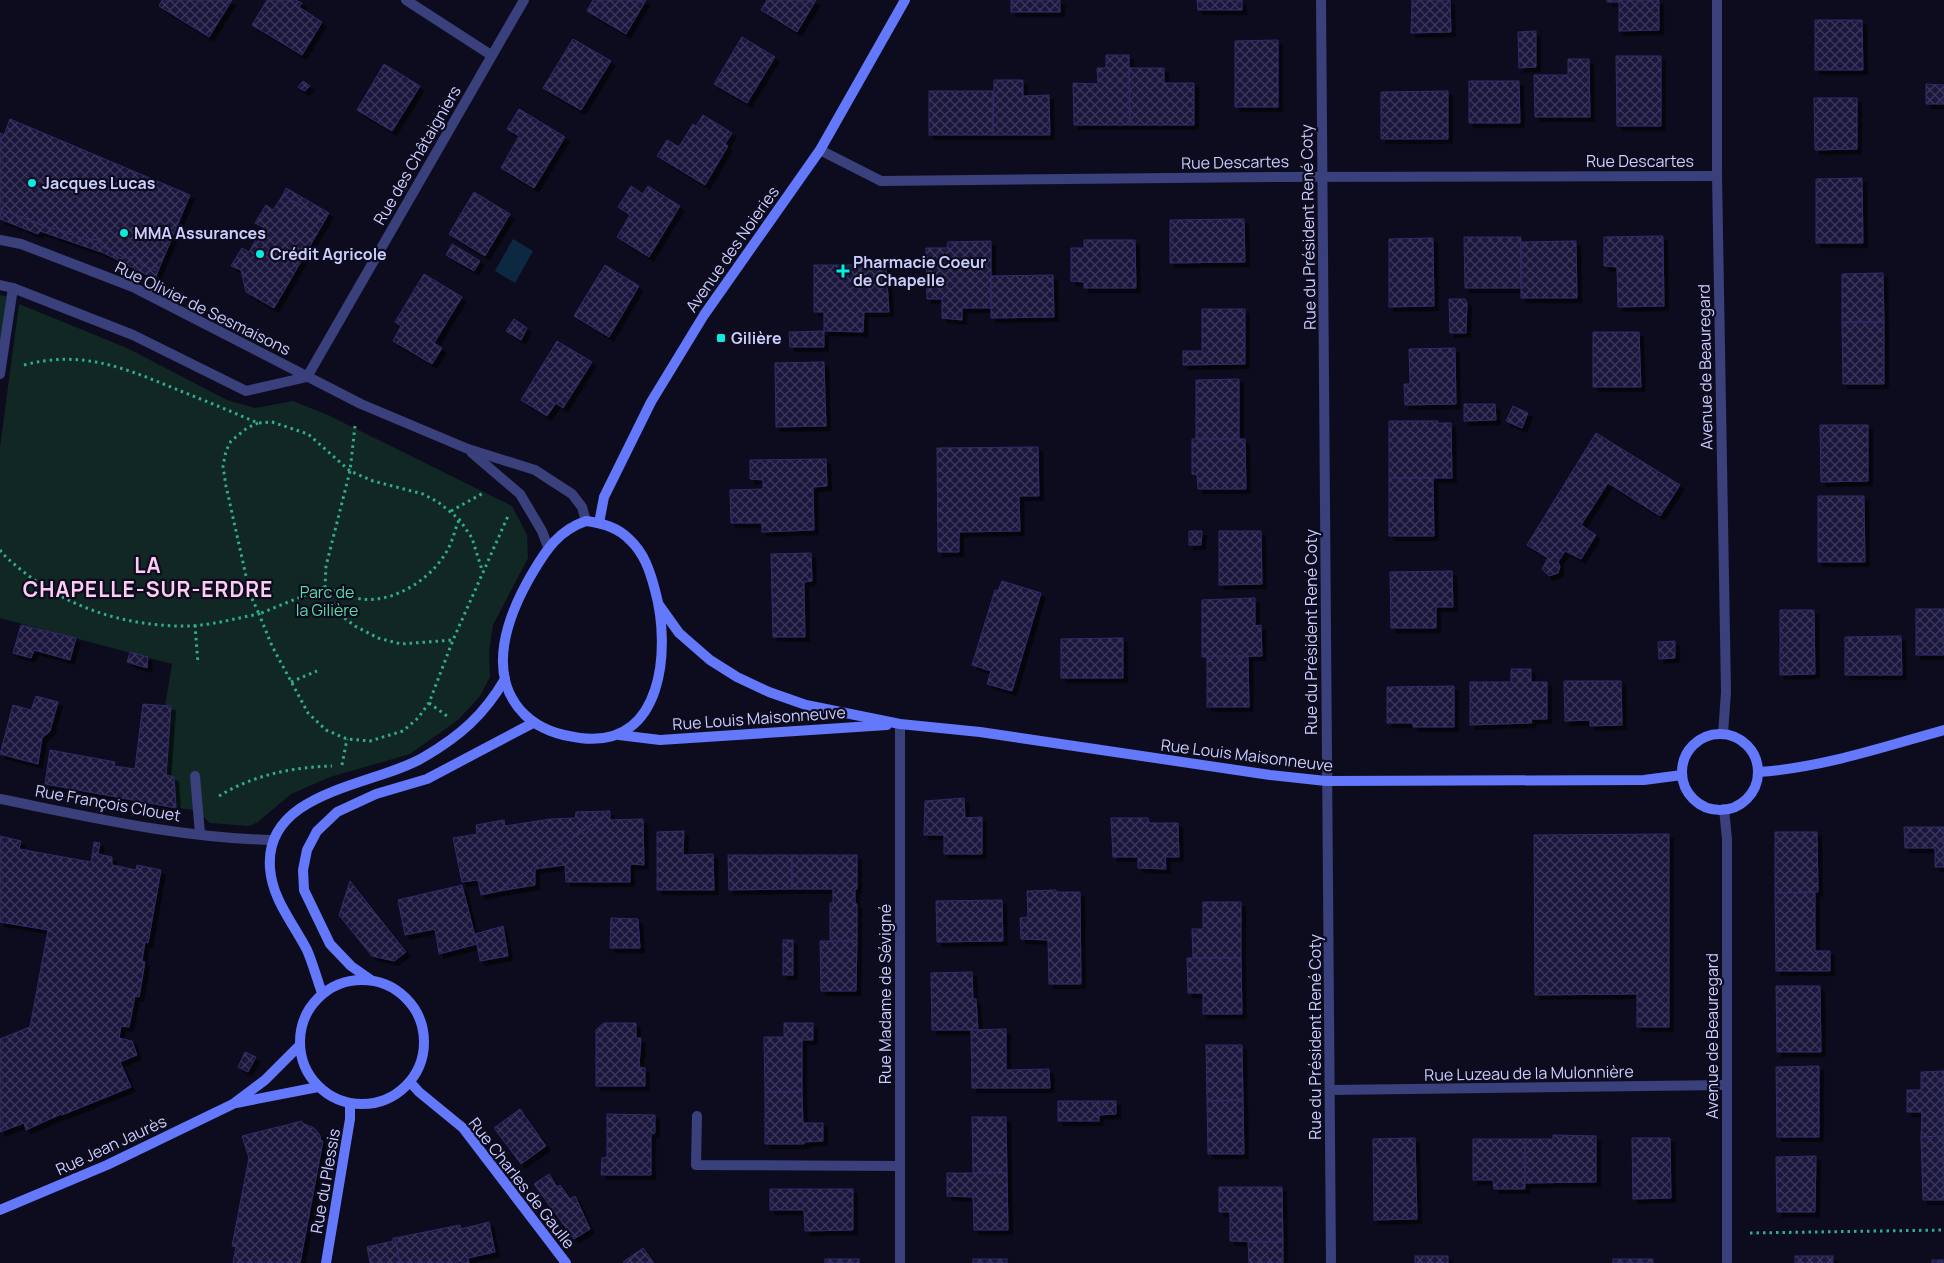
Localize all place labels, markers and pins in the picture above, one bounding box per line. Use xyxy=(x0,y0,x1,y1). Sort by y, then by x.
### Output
place label: Jacques Lucas xyxy=(42,172,156,194)
marker: Jacques Lucas xyxy=(26,177,38,189)
place label: MMA Assurances xyxy=(134,222,266,244)
marker: MMA Assurances xyxy=(118,227,130,239)
place label: Crédit Agricole xyxy=(270,243,387,265)
marker: Crédit Agricole xyxy=(254,248,266,260)
place label: Pharmacie Coeur de Chapelle xyxy=(853,251,986,291)
marker: Pharmacie Coeur de Chapelle xyxy=(837,265,849,277)
place label: Gilière xyxy=(731,327,782,349)
marker: Gilière xyxy=(715,332,727,344)

